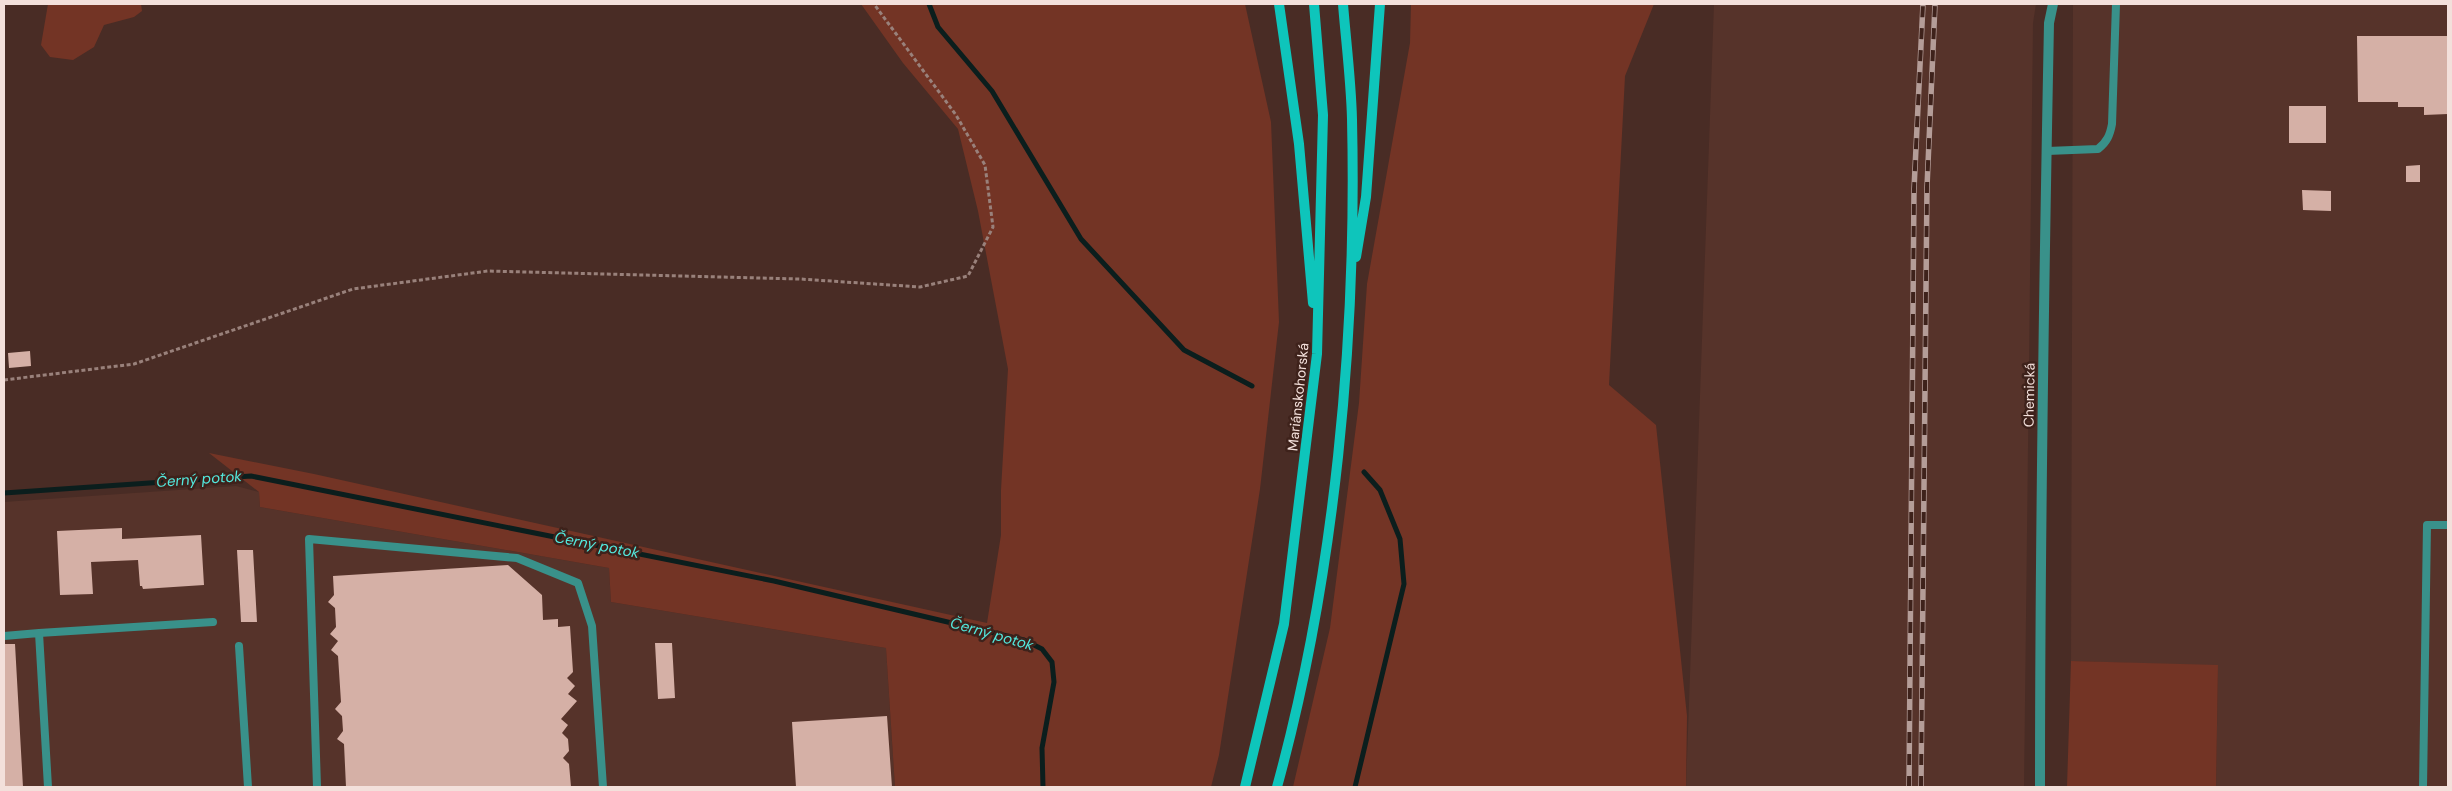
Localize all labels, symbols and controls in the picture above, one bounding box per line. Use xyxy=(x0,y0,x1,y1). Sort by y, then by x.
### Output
street label: Mariánskohorská xyxy=(1283,342,1313,452)
street label: Chemická xyxy=(2019,363,2039,427)
water label: Černý potok xyxy=(155,466,243,492)
water label: Černý potok xyxy=(553,527,641,563)
water label: Černý potok xyxy=(948,613,1036,656)

